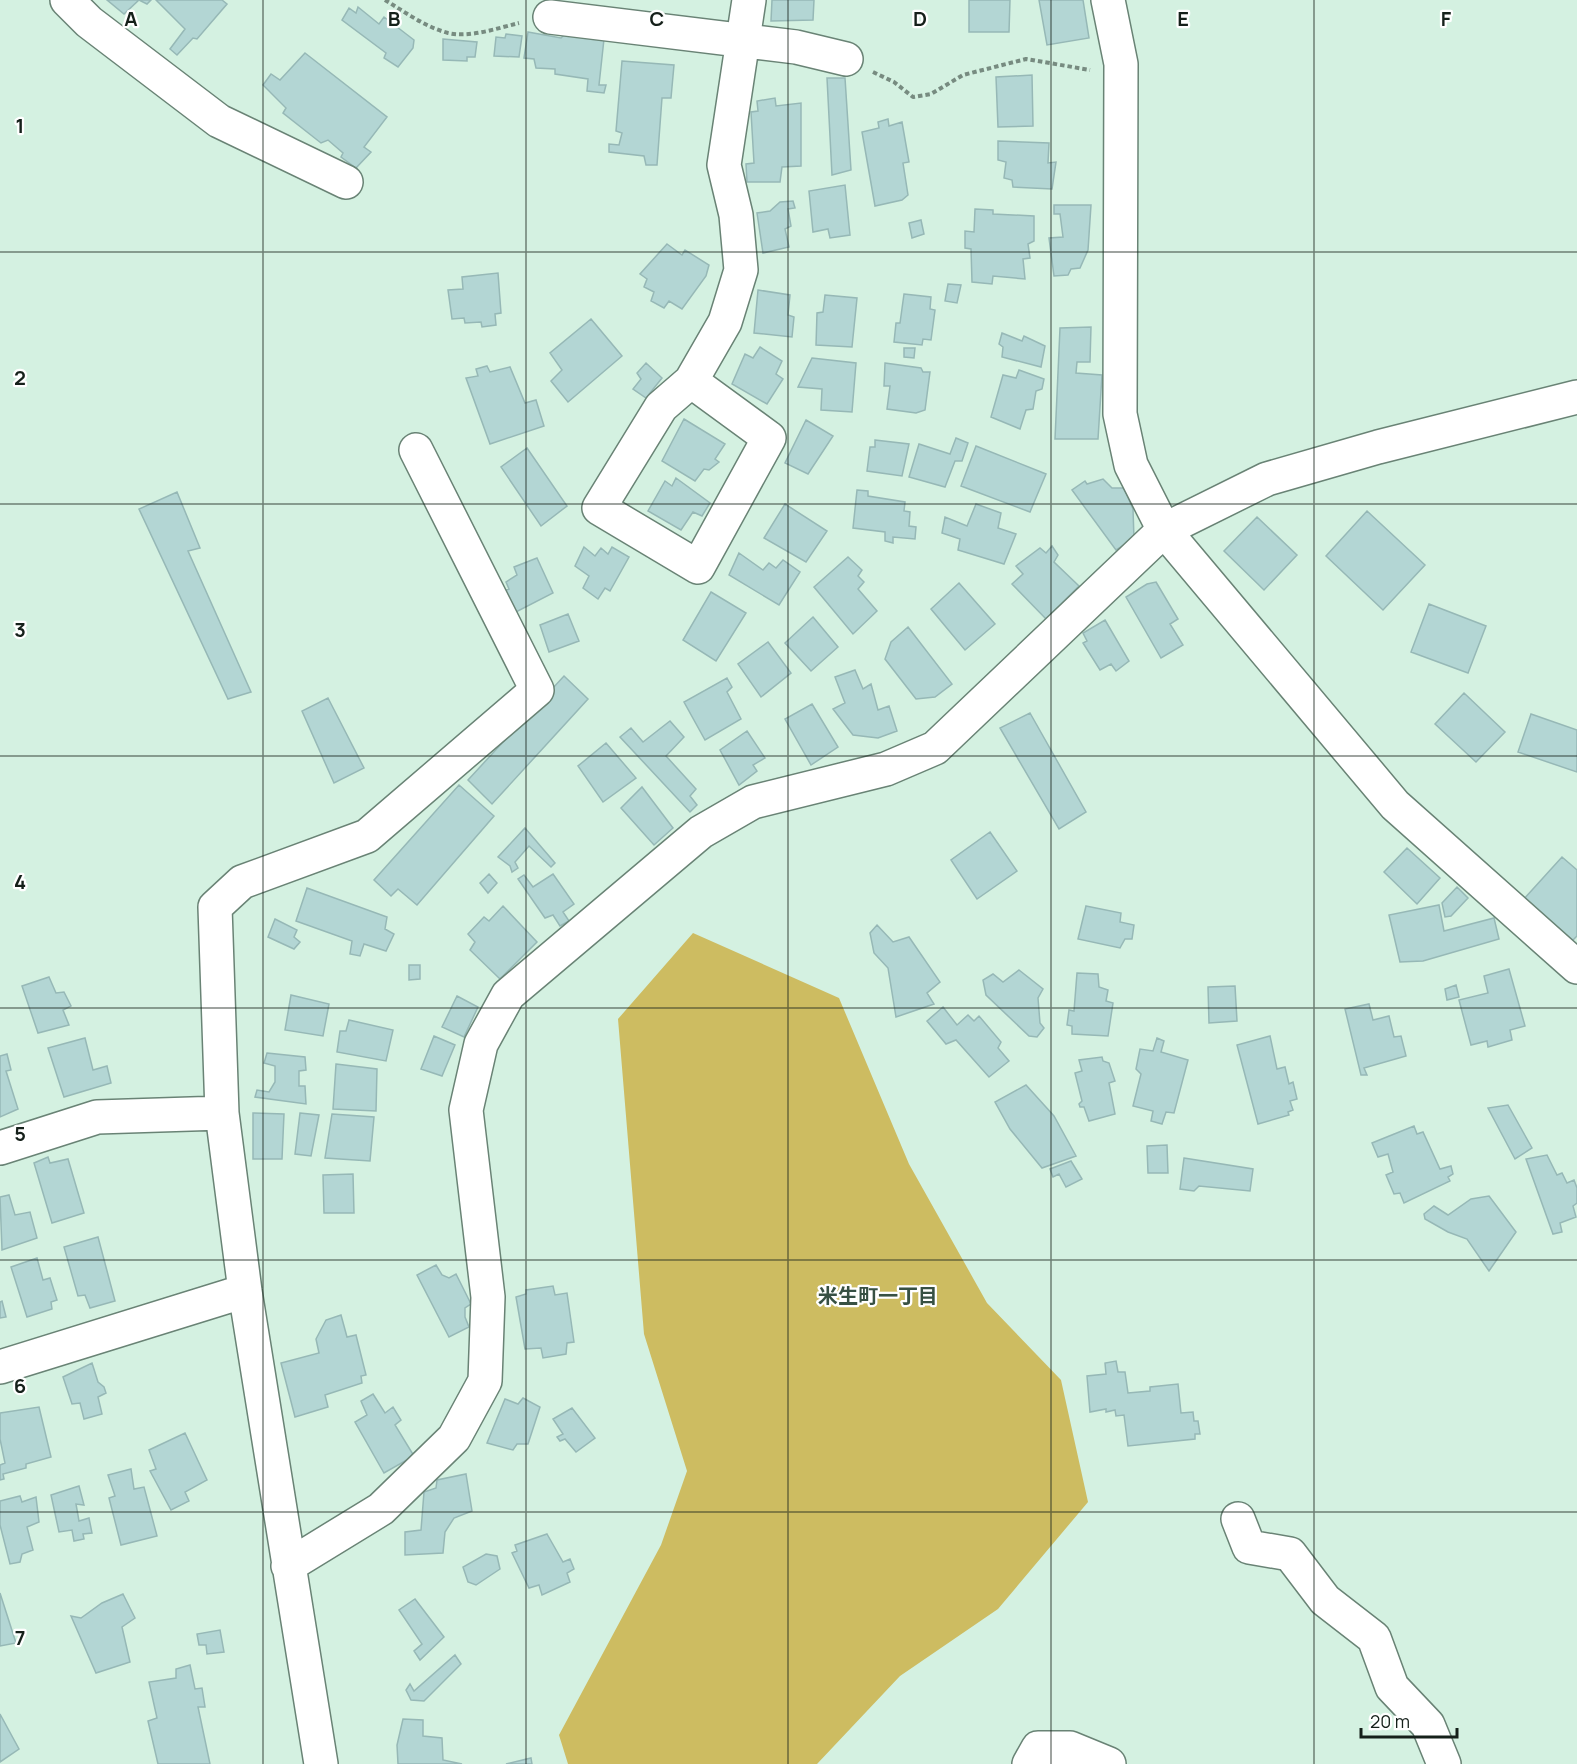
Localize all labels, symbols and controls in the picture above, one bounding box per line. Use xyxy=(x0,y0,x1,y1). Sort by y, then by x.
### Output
text: A xyxy=(124,5,138,32)
text: B xyxy=(388,5,401,32)
text: C xyxy=(650,5,664,32)
text: D xyxy=(913,5,927,32)
text: E xyxy=(1177,5,1189,32)
text: F xyxy=(1441,5,1452,32)
text: 1 xyxy=(16,112,24,139)
text: 2 xyxy=(14,364,26,391)
text: 3 xyxy=(14,616,26,643)
text: 4 xyxy=(14,868,26,895)
text: 5 xyxy=(14,1120,26,1147)
district label: 米生町一丁目 xyxy=(818,1282,938,1309)
text: 6 xyxy=(14,1372,26,1399)
text: 7 xyxy=(15,1624,25,1651)
scale bar xyxy=(1361,1701,1457,1739)
text: 20 m xyxy=(1370,1709,1410,1733)

